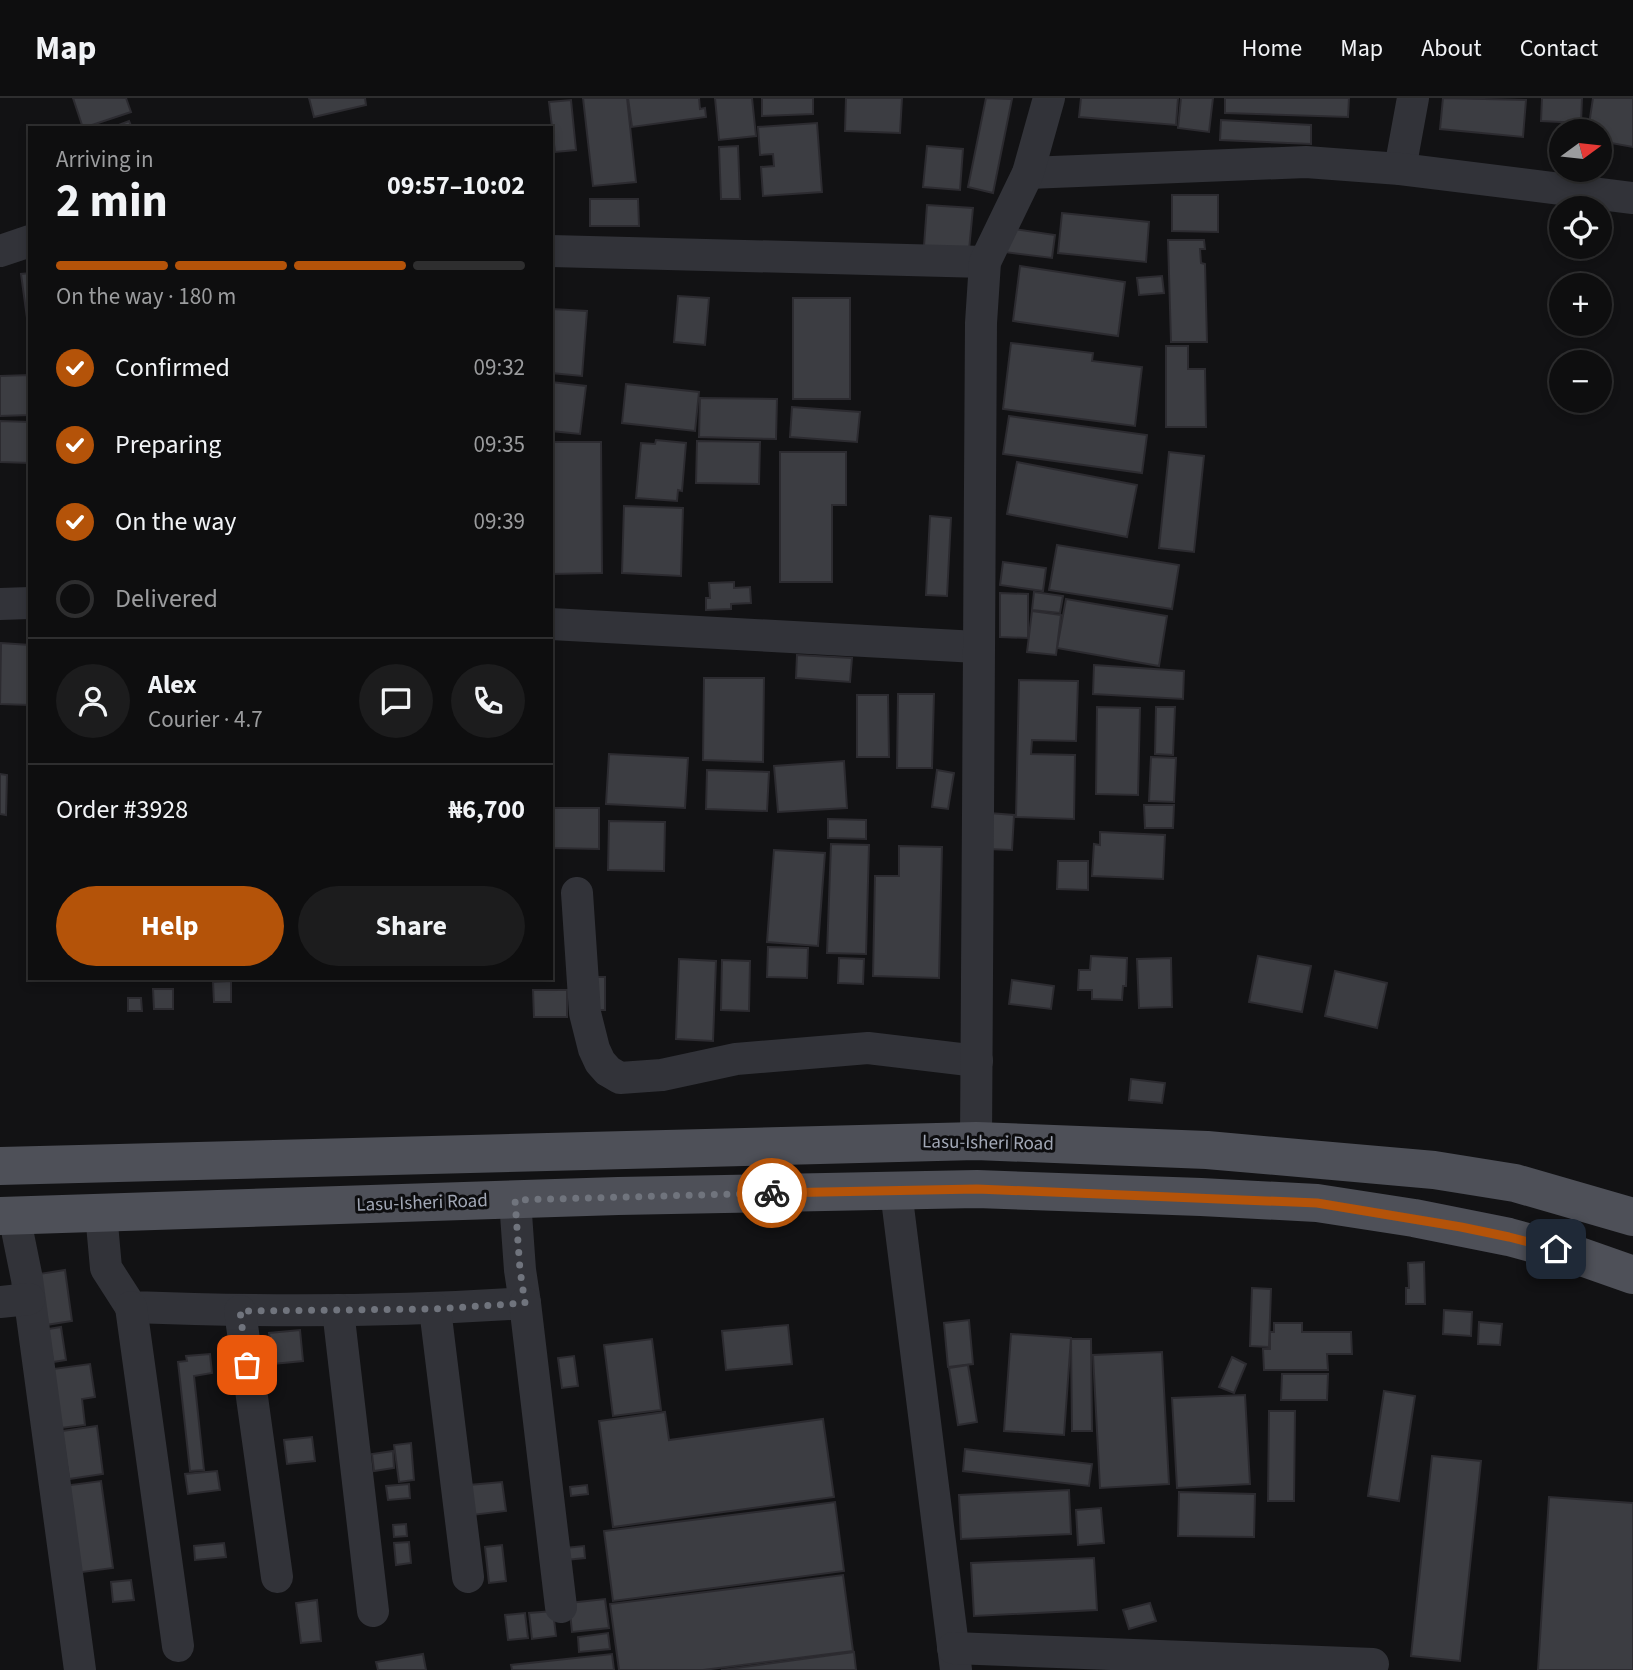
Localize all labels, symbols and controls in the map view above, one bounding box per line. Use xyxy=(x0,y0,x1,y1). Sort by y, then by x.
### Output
text: Map xyxy=(35,25,96,72)
text: Home xyxy=(1242,31,1302,66)
text: Map xyxy=(1340,31,1383,66)
text: About xyxy=(1421,31,1482,66)
text: Contact xyxy=(1520,31,1598,66)
north arrow xyxy=(1549,119,1612,182)
map controls xyxy=(1549,119,1612,413)
text: Arriving in xyxy=(56,143,154,176)
text: 09:57–10:02 xyxy=(387,167,525,204)
text: 2 min xyxy=(56,169,168,234)
button: locate xyxy=(1549,196,1612,259)
button: + xyxy=(1549,273,1612,336)
text: On the way · 180 m xyxy=(56,280,236,313)
icon: check xyxy=(56,349,94,387)
text: Confirmed xyxy=(115,349,230,386)
button: − xyxy=(1549,350,1612,413)
text: 09:32 xyxy=(474,351,525,384)
icon: check xyxy=(56,426,94,464)
text: Preparing xyxy=(115,426,221,463)
text: 09:35 xyxy=(474,428,525,461)
icon: check xyxy=(56,503,94,541)
text: On the way xyxy=(115,503,236,540)
text: 09:39 xyxy=(474,505,525,538)
text: Delivered xyxy=(115,580,218,617)
button: person xyxy=(56,664,130,738)
button: chat xyxy=(359,664,433,738)
button: phone xyxy=(451,664,525,738)
text: Alex xyxy=(148,666,197,703)
text: Courier · 4.7 xyxy=(148,703,263,736)
text: Order #3928 xyxy=(56,791,188,828)
text: ₦6,700 xyxy=(449,791,525,828)
button: Help xyxy=(56,886,284,966)
button: Share xyxy=(298,886,525,966)
street label: Lasu-Isheri Road xyxy=(922,1128,1054,1158)
courier xyxy=(737,1158,807,1228)
icon: bike xyxy=(753,1174,791,1212)
street label: Lasu-Isheri Road xyxy=(356,1187,488,1219)
pin xyxy=(1526,1219,1586,1279)
icon: home xyxy=(1537,1230,1575,1268)
pin xyxy=(217,1335,277,1395)
icon: bag xyxy=(228,1346,266,1384)

